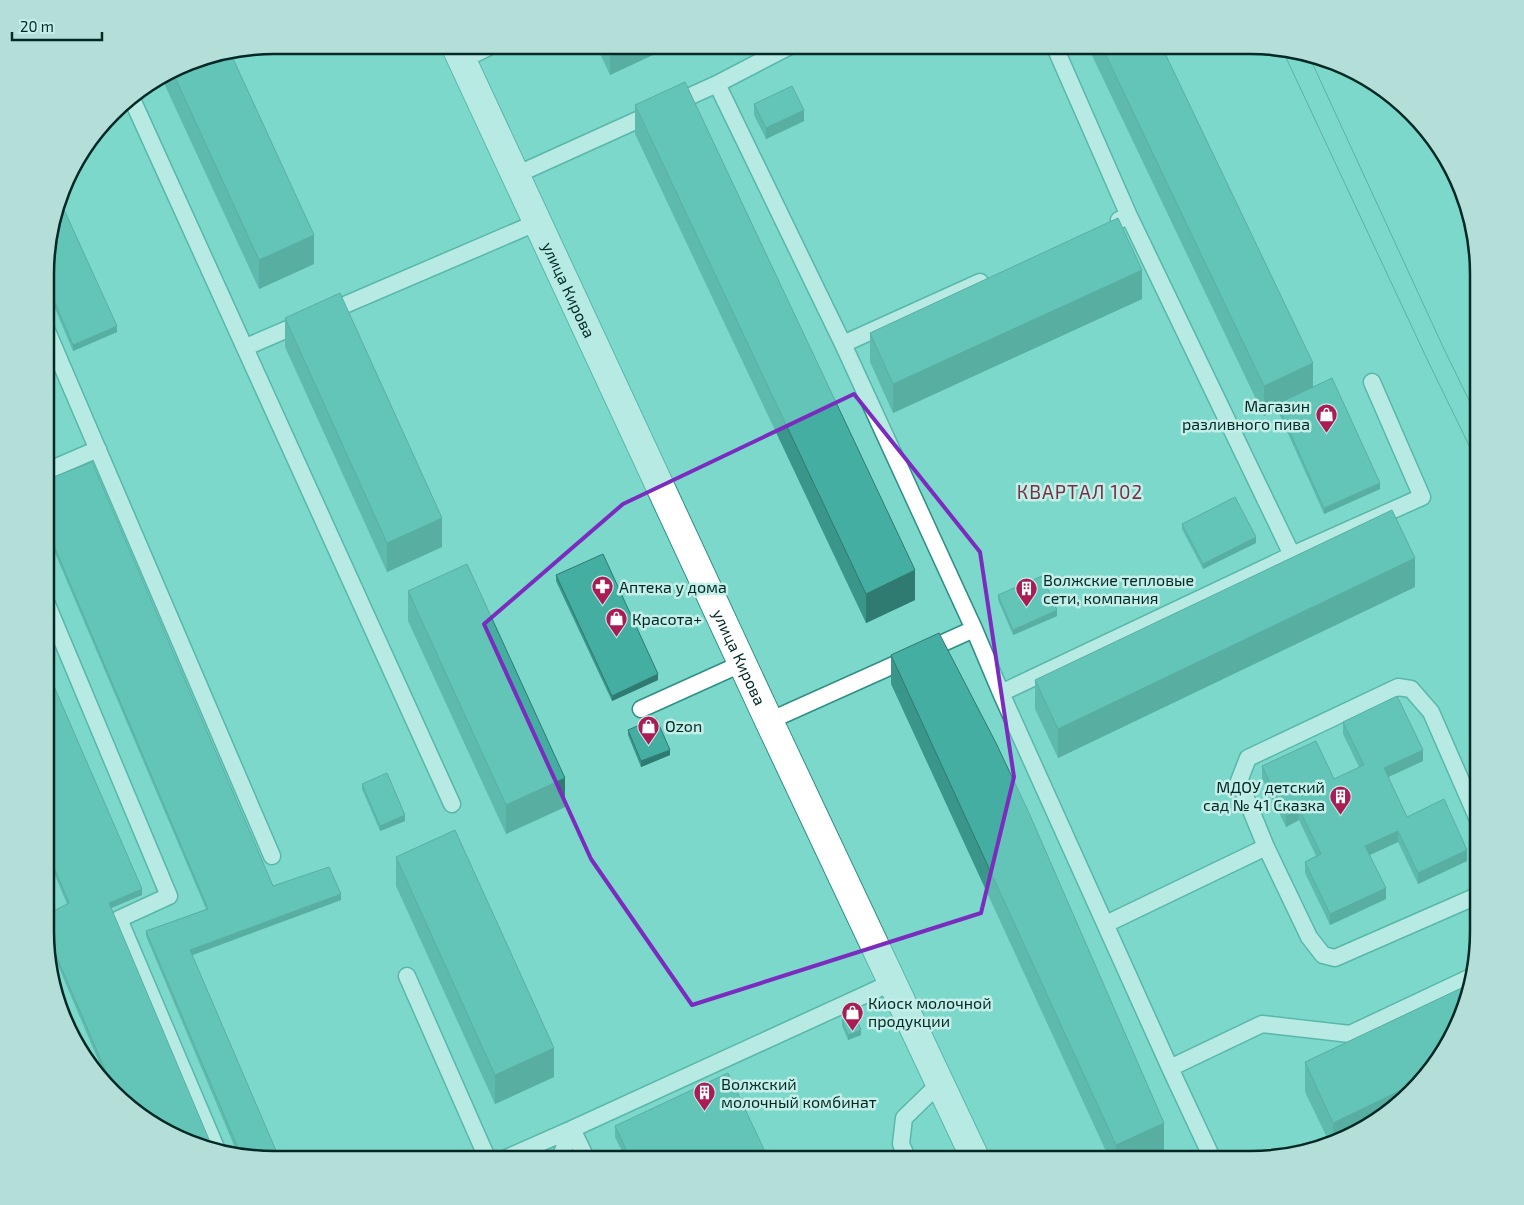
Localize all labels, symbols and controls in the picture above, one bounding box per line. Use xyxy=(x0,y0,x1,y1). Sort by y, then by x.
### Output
scale bar xyxy=(12,10,102,42)
text: 20 m xyxy=(20,17,54,35)
street label: улица Кирова xyxy=(538,239,600,341)
place label: Магазин разливного пива xyxy=(1182,396,1310,433)
shop icon: Магазин разливного пива xyxy=(1314,403,1338,434)
district label: КВАРТАЛ 102 xyxy=(1017,480,1143,503)
place label: Волжские тепловые сети, компания xyxy=(1043,570,1194,607)
pharmacy icon: Аптека у дома xyxy=(591,575,615,606)
place label: Аптека у дома xyxy=(619,577,727,597)
building icon: Волжские тепловые сети, компания xyxy=(1015,577,1039,608)
street label: улица Кирова xyxy=(708,606,770,708)
shop icon: Красота+ xyxy=(604,607,628,638)
place label: Красота+ xyxy=(632,609,702,628)
shop icon: Ozon xyxy=(637,714,661,745)
place label: Ozon xyxy=(665,716,702,735)
place label: МДОУ детский сад № 41 Сказка xyxy=(1203,777,1325,814)
building icon: МДОУ детский сад № 41 Сказка xyxy=(1329,784,1353,815)
place label: Киоск молочной продукции xyxy=(868,993,992,1031)
shop icon: Киоск молочной продукции xyxy=(840,1000,864,1031)
place label: Волжский молочный комбинат xyxy=(721,1074,877,1111)
building icon: Волжский молочный комбинат xyxy=(693,1081,717,1112)

